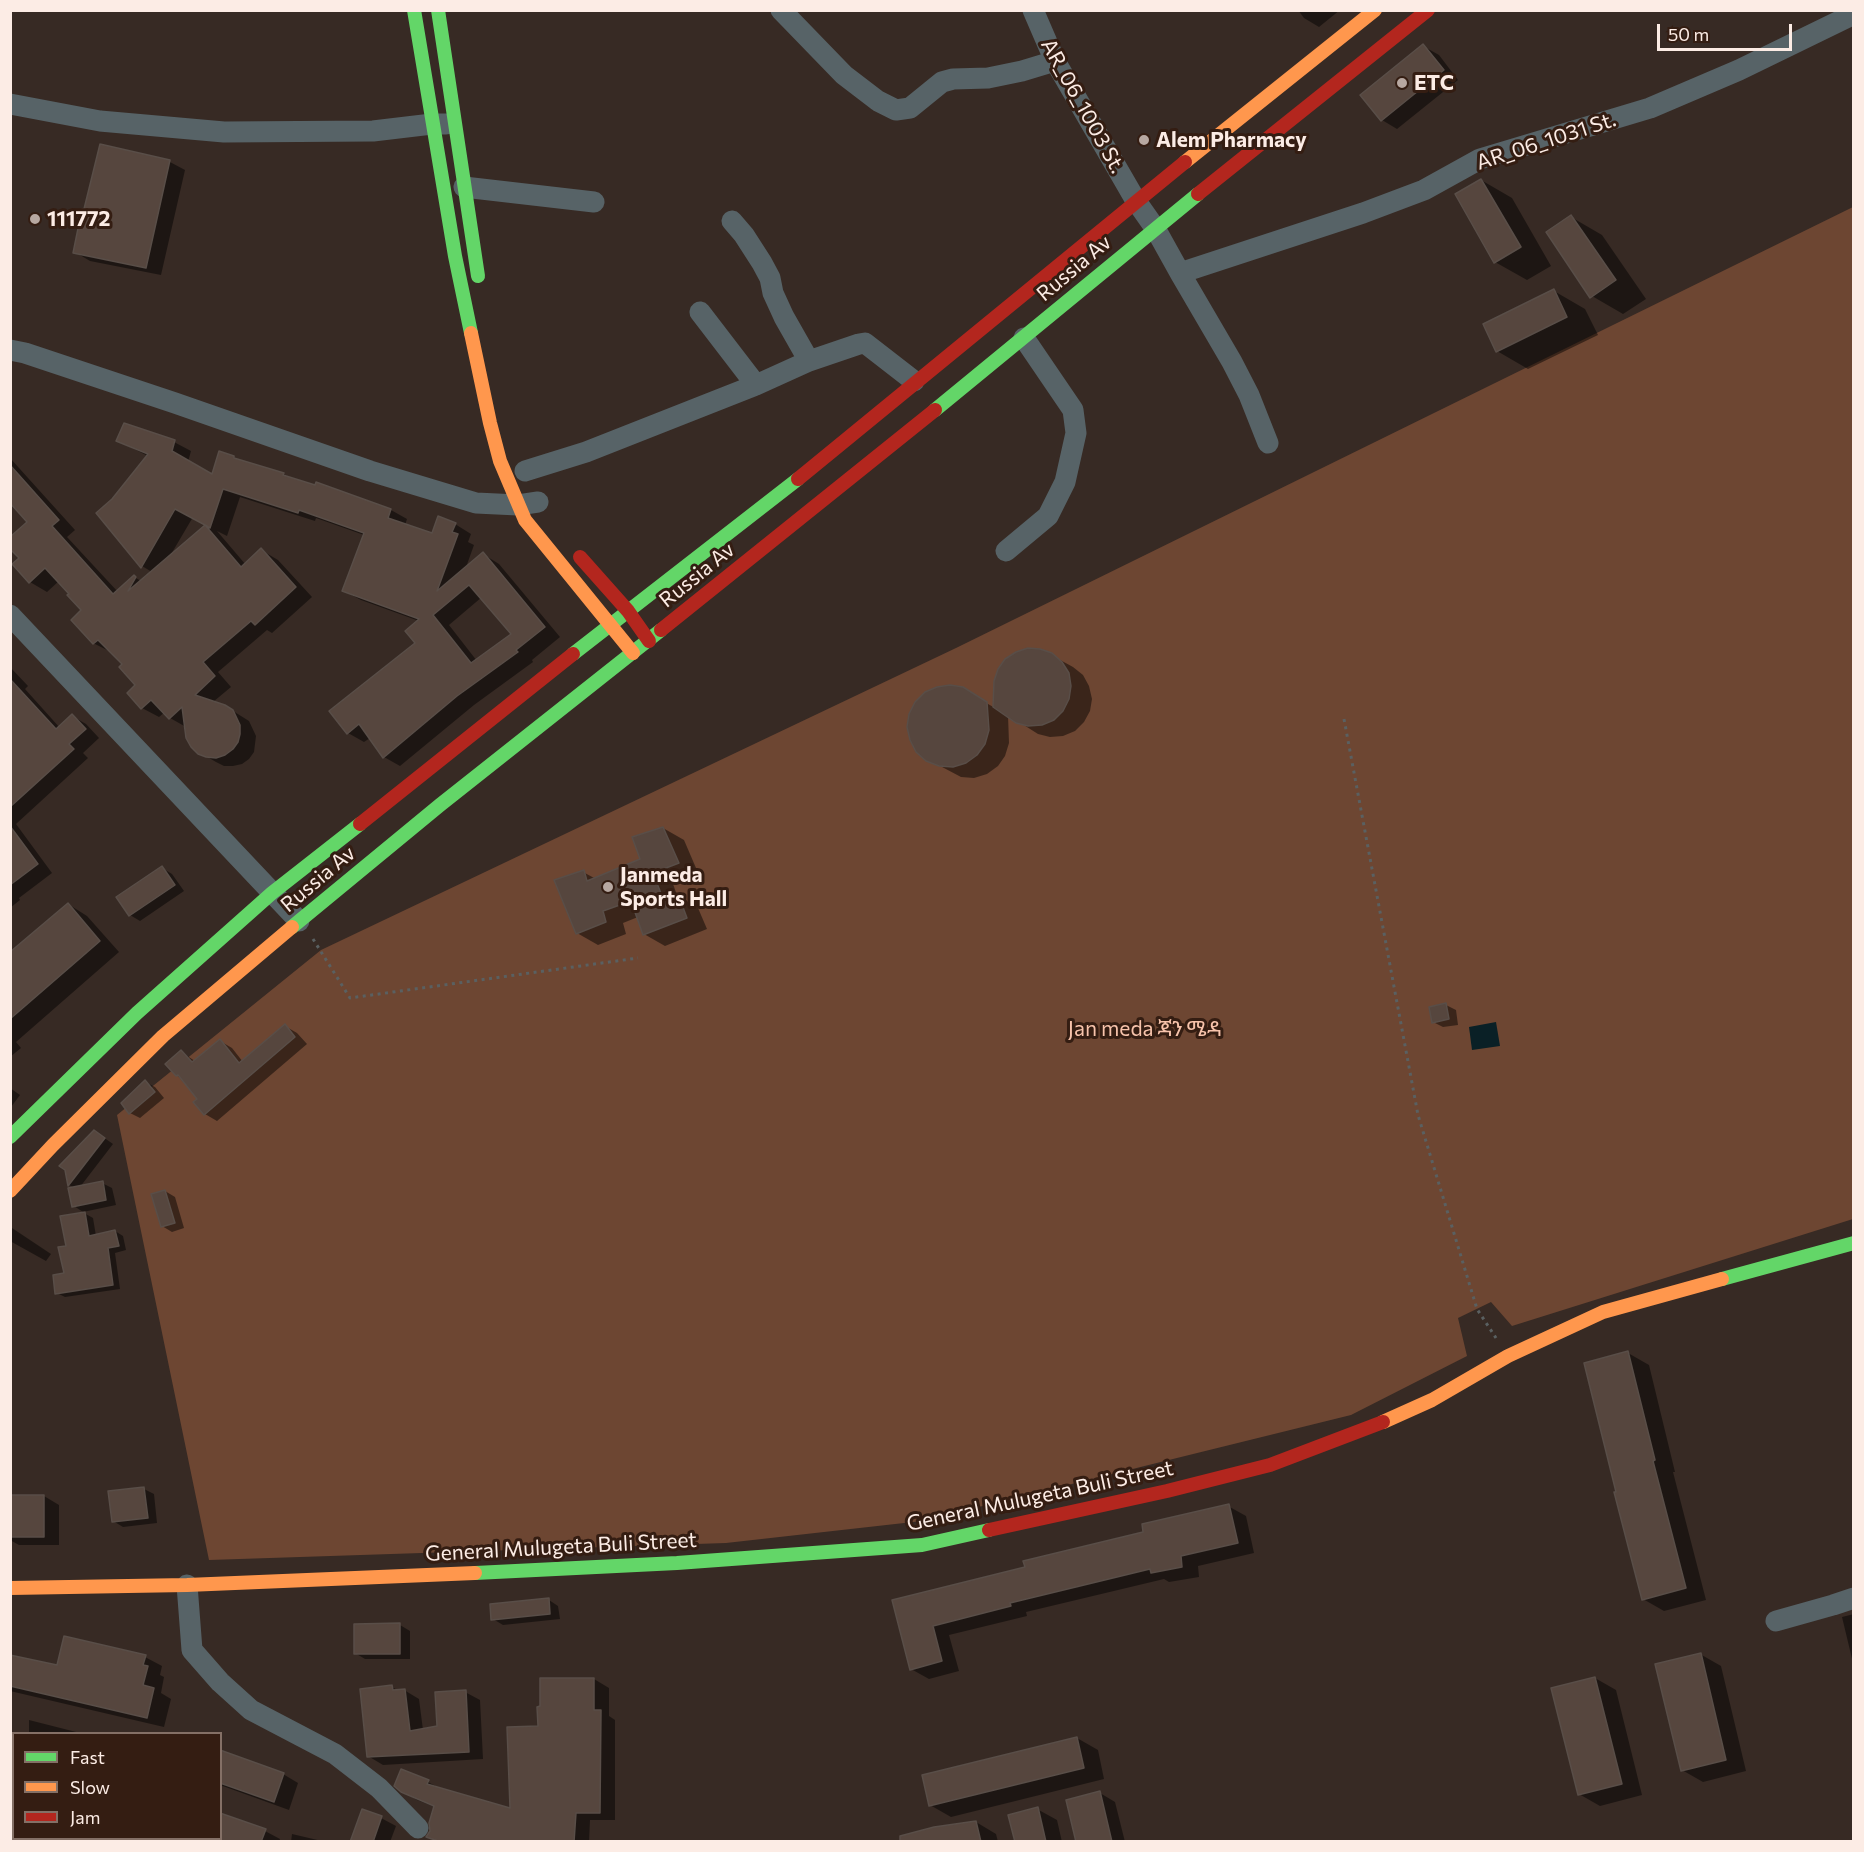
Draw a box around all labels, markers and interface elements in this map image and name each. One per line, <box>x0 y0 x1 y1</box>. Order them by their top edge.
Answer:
scale bar <box>1660 12 1795 50</box>
text: 50 m <box>1668 23 1709 45</box>
street label: AR_06_1003 St. <box>1036 34 1130 178</box>
place label: ETC <box>1414 70 1454 96</box>
marker: ETC <box>1395 76 1409 90</box>
street label: AR_06_1031 St. <box>1473 107 1619 175</box>
place label: Alem Pharmacy <box>1156 127 1307 153</box>
marker: Alem Pharmacy <box>1137 133 1151 147</box>
place label: 111772 <box>47 206 111 232</box>
marker: 111772 <box>28 212 42 226</box>
street label: Russia Av <box>1032 230 1116 306</box>
street label: Russia Av <box>654 537 740 613</box>
street label: Russia Av <box>276 841 360 917</box>
place label: Janmeda Sports Hall <box>620 862 727 912</box>
marker: Janmeda Sports Hall <box>601 880 615 894</box>
park label: Jan meda ጃን ሜዳ <box>1068 1016 1222 1042</box>
street label: General Mulugeta Buli Street <box>904 1455 1176 1537</box>
street label: General Mulugeta Buli Street <box>425 1527 697 1567</box>
legend <box>12 1732 222 1840</box>
text: Fast <box>70 1746 105 1768</box>
text: Slow <box>70 1776 110 1798</box>
text: Jam <box>70 1806 100 1828</box>

